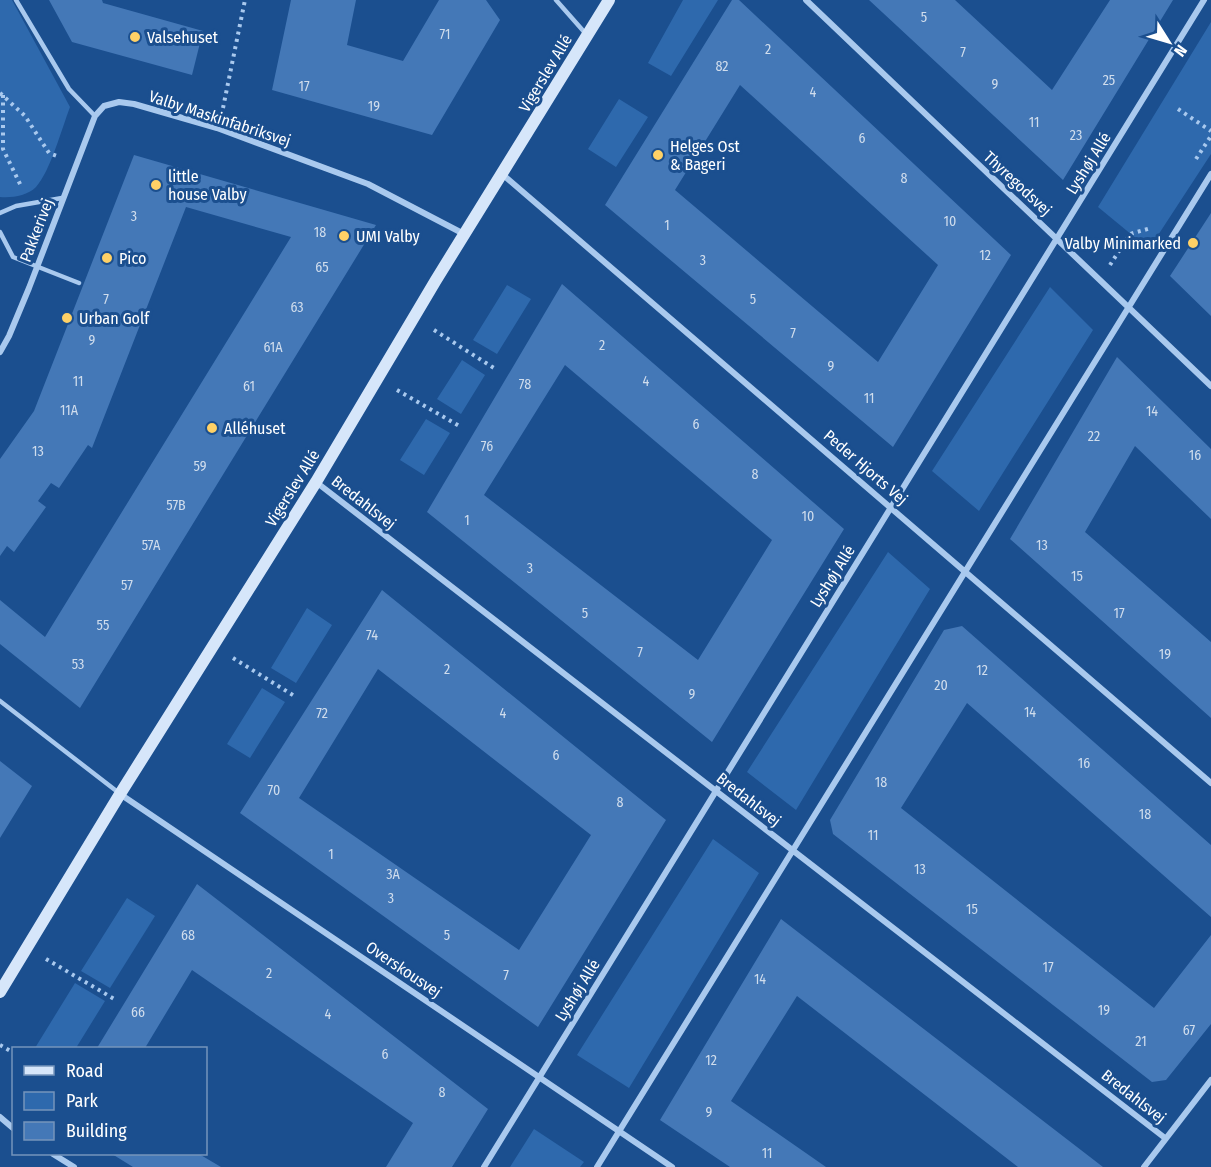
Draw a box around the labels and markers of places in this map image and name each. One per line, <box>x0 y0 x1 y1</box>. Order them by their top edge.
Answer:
place label: Valsehuset <box>147 28 219 47</box>
marker: Valsehuset <box>128 30 142 44</box>
place label: Helges Ost & Bageri <box>670 137 740 174</box>
marker: Helges Ost & Bageri <box>651 148 665 162</box>
place label: little house Valby <box>168 167 248 204</box>
marker: little house Valby <box>149 178 163 192</box>
place label: UMI Valby <box>356 227 421 246</box>
marker: UMI Valby <box>337 229 351 243</box>
place label: Valby Minimarked <box>1065 234 1181 253</box>
marker: Valby Minimarked <box>1186 236 1200 250</box>
place label: Pico <box>119 249 146 268</box>
marker: Pico <box>100 251 114 265</box>
place label: Urban Golf <box>79 309 150 328</box>
marker: Urban Golf <box>60 311 74 325</box>
place label: Alléhuset <box>224 419 286 438</box>
marker: Alléhuset <box>205 421 219 435</box>

